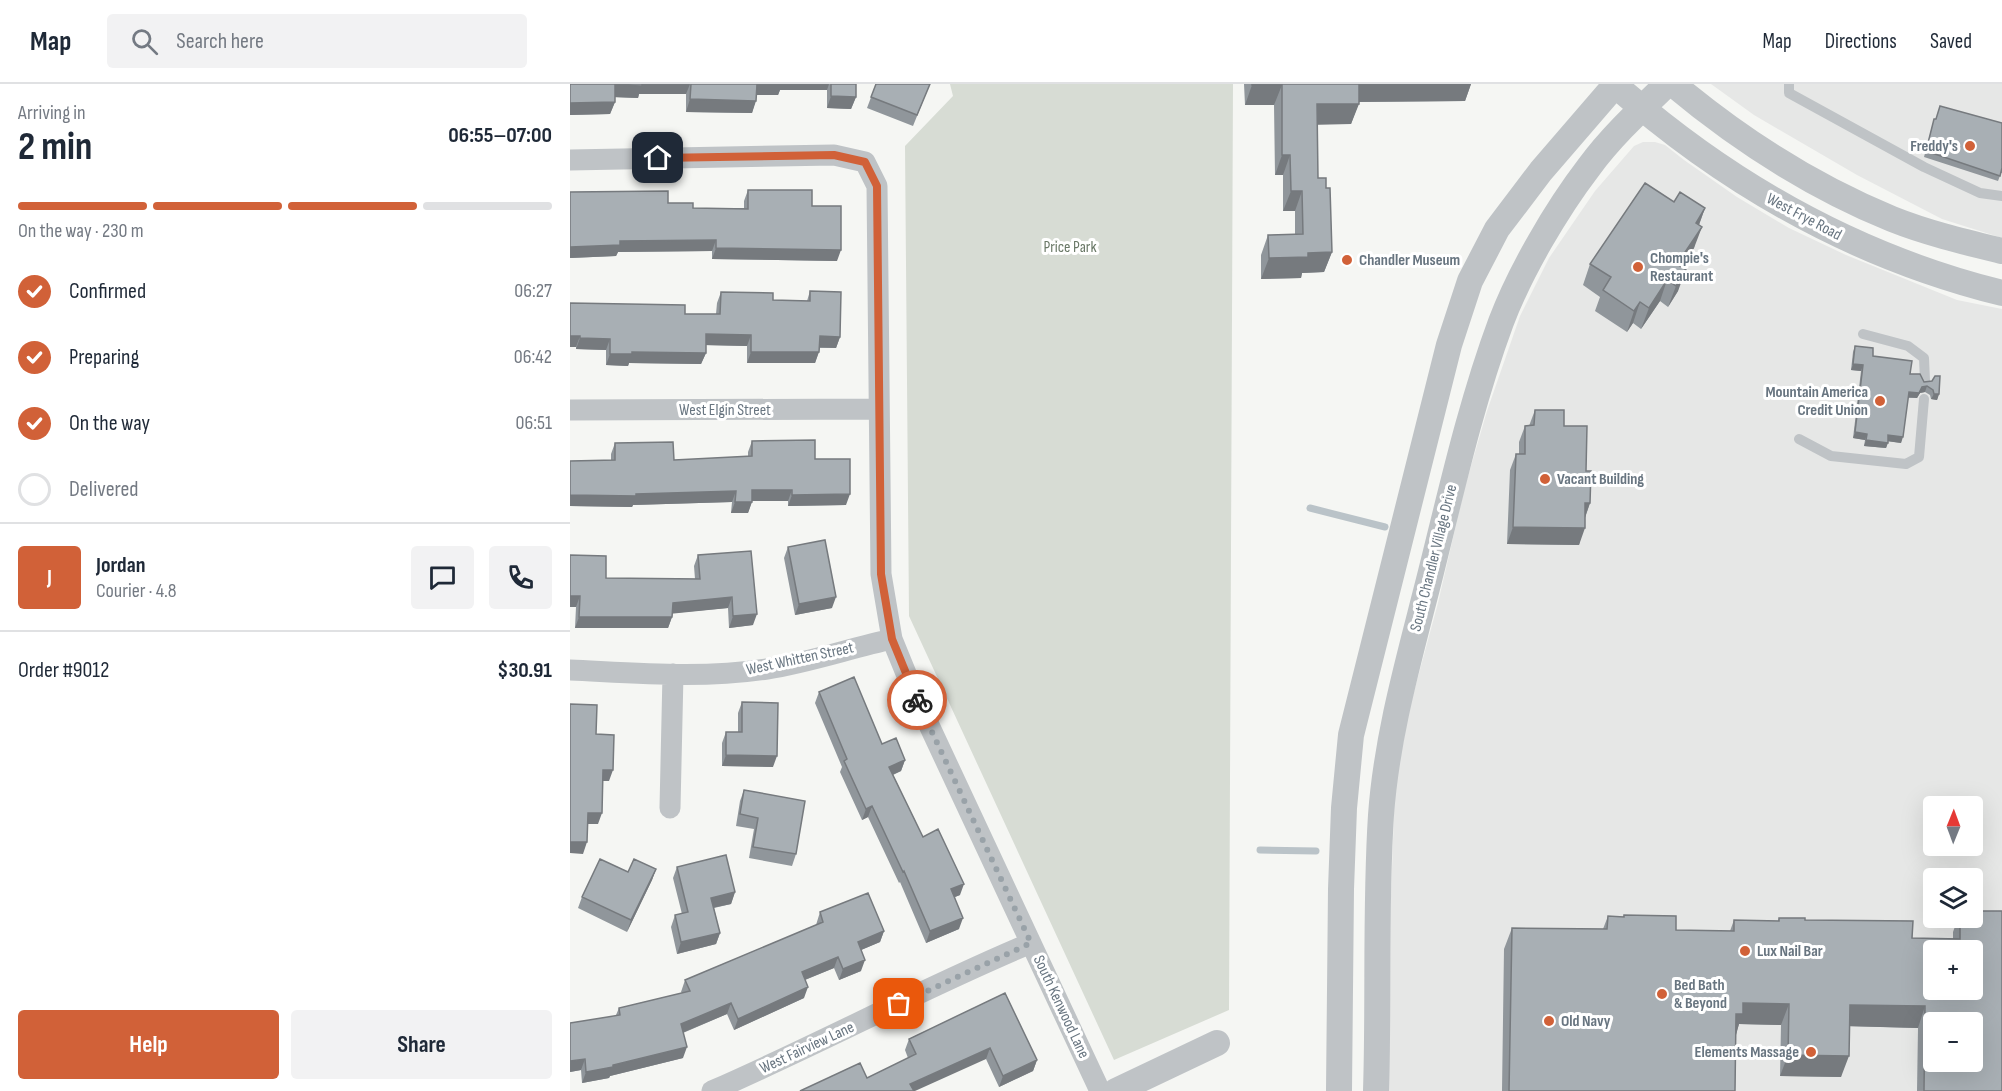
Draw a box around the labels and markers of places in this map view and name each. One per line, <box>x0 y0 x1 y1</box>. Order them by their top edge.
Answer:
pin <box>632 132 683 183</box>
place label: Freddy's <box>1910 137 1958 156</box>
marker: Freddy's <box>1963 139 1977 153</box>
place label: Chompie's Restaurant <box>1650 249 1713 286</box>
place label: Chandler Museum <box>1359 251 1460 270</box>
marker: Chandler Museum <box>1340 253 1354 267</box>
marker: Chompie's Restaurant <box>1631 260 1645 274</box>
place label: Mountain America Credit Union <box>1765 383 1868 420</box>
marker: Mountain America Credit Union <box>1873 394 1887 408</box>
place label: Vacant Building <box>1557 470 1644 489</box>
marker: Vacant Building <box>1538 472 1552 486</box>
place label: Lux Nail Bar <box>1757 942 1823 961</box>
marker: Lux Nail Bar <box>1738 944 1752 958</box>
place label: Bed Bath & Beyond <box>1674 976 1727 1013</box>
pin <box>873 978 924 1029</box>
marker: Bed Bath & Beyond <box>1655 987 1669 1001</box>
place label: Old Navy <box>1561 1012 1611 1031</box>
marker: Old Navy <box>1542 1014 1556 1028</box>
place label: Elements Massage <box>1695 1043 1799 1062</box>
marker: Elements Massage <box>1804 1045 1818 1059</box>

